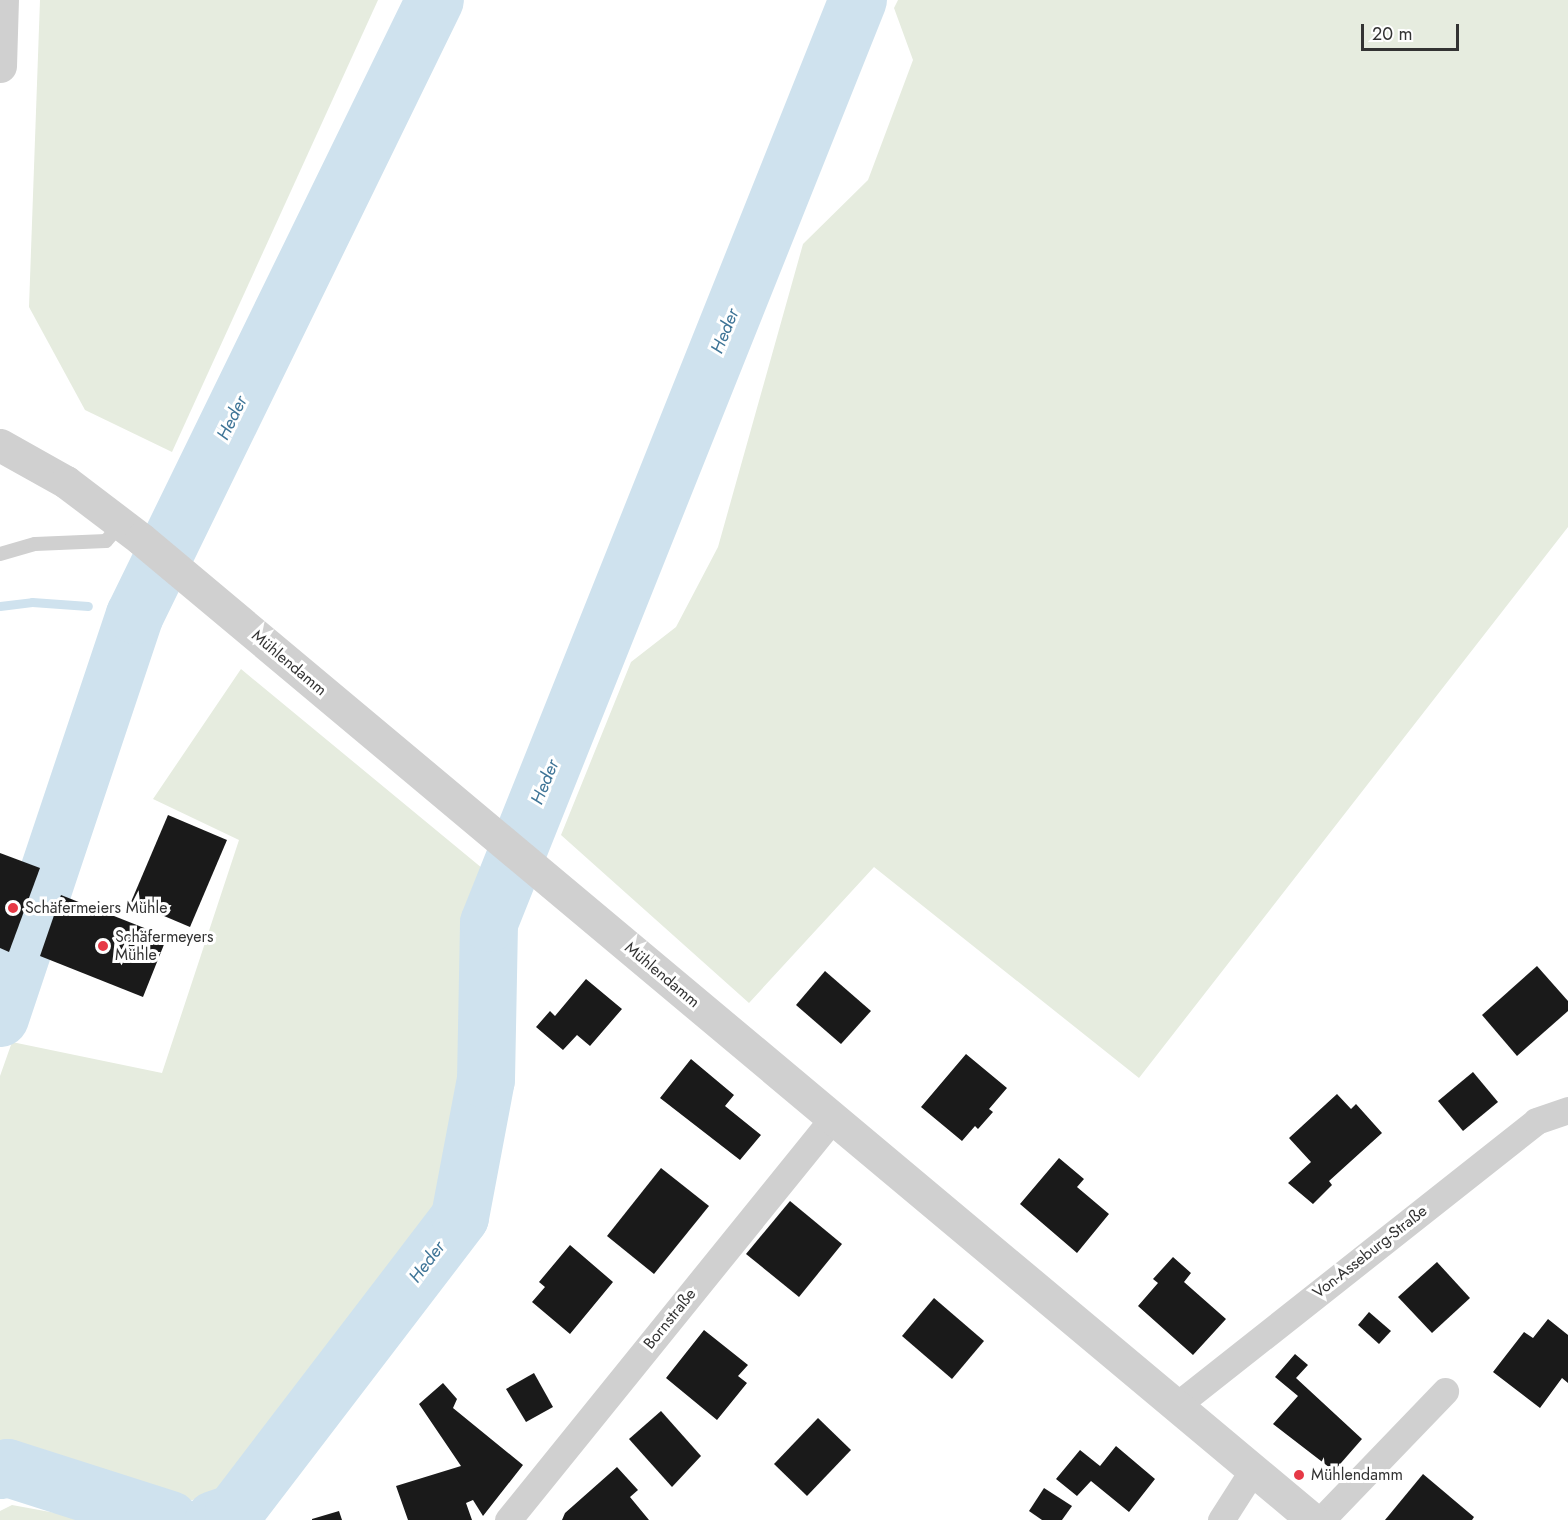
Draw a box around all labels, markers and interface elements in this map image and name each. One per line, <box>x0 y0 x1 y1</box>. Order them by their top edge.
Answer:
scale bar <box>1364 12 1462 50</box>
text: 20 m <box>1372 21 1412 47</box>
water label: Heder <box>706 305 744 357</box>
water label: Heder <box>212 392 252 444</box>
street label: Mühlendamm <box>248 626 330 700</box>
water label: Heder <box>526 756 564 808</box>
place label: Schäfermeiers Mühle <box>25 898 167 918</box>
marker: Schäfermeiers Mühle <box>6 901 20 915</box>
place label: Schäfermeyers Mühle <box>115 927 213 965</box>
street label: Mühlendamm <box>621 938 703 1012</box>
marker: Schäfermeyers Mühle <box>96 939 110 953</box>
street label: Von-Asseburg-Straße <box>1309 1201 1431 1303</box>
water label: Heder <box>404 1237 450 1287</box>
street label: Bornstraße <box>640 1285 700 1353</box>
place label: Mühlendamm <box>1311 1465 1403 1485</box>
marker: Mühlendamm <box>1292 1468 1306 1482</box>

